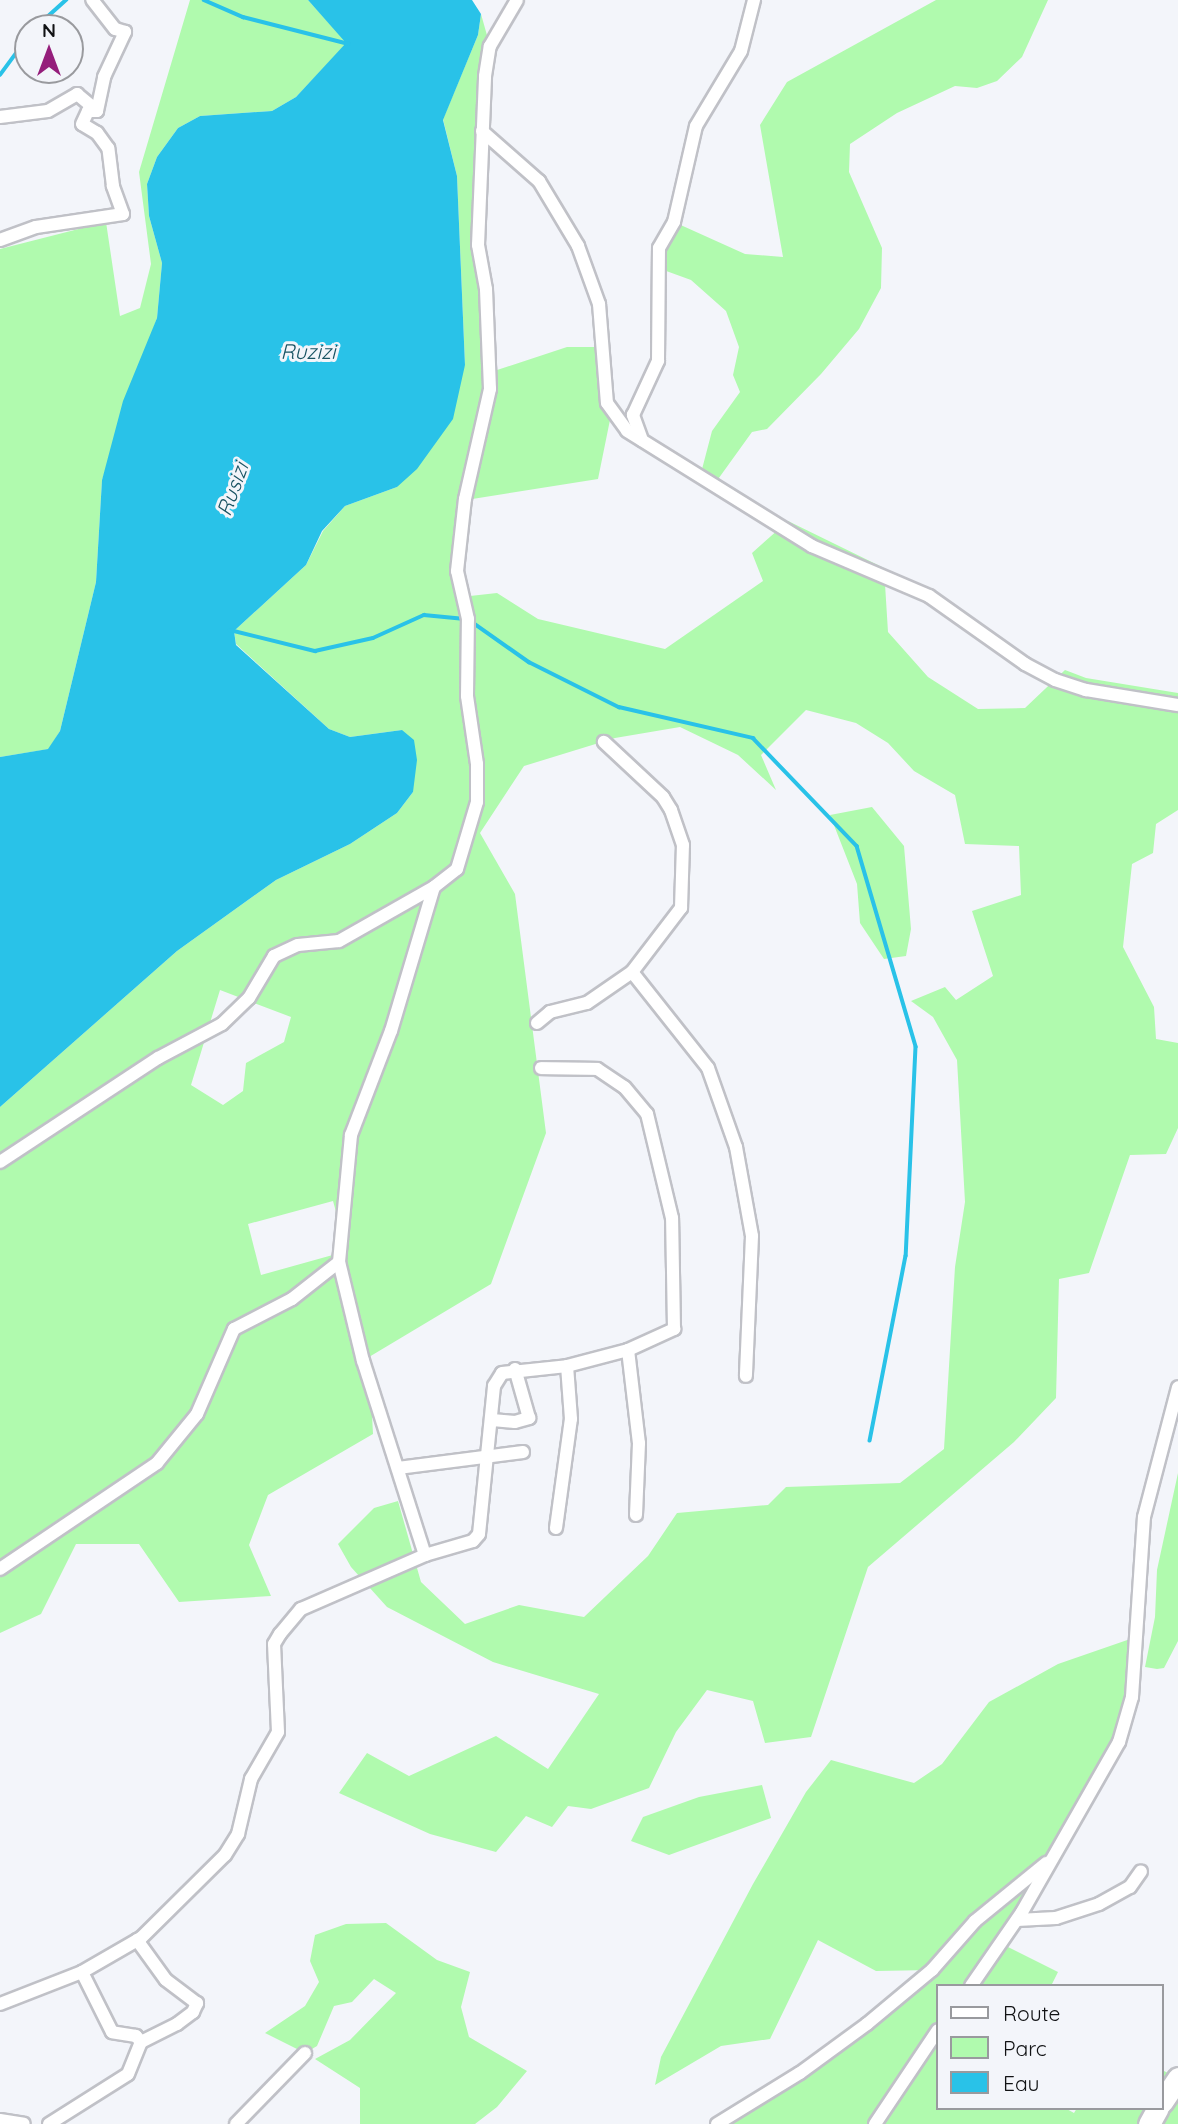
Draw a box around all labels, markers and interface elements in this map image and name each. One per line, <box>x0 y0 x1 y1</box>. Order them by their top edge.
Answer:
north arrow <box>14 14 84 84</box>
text: N <box>42 18 56 42</box>
water label: Ruzizi <box>281 338 335 364</box>
water label: Rusizi <box>211 459 253 519</box>
legend <box>936 1984 1164 2110</box>
text: Route <box>1003 2000 1060 2026</box>
text: Parc <box>1003 2035 1047 2061</box>
text: Eau <box>1003 2070 1039 2096</box>

